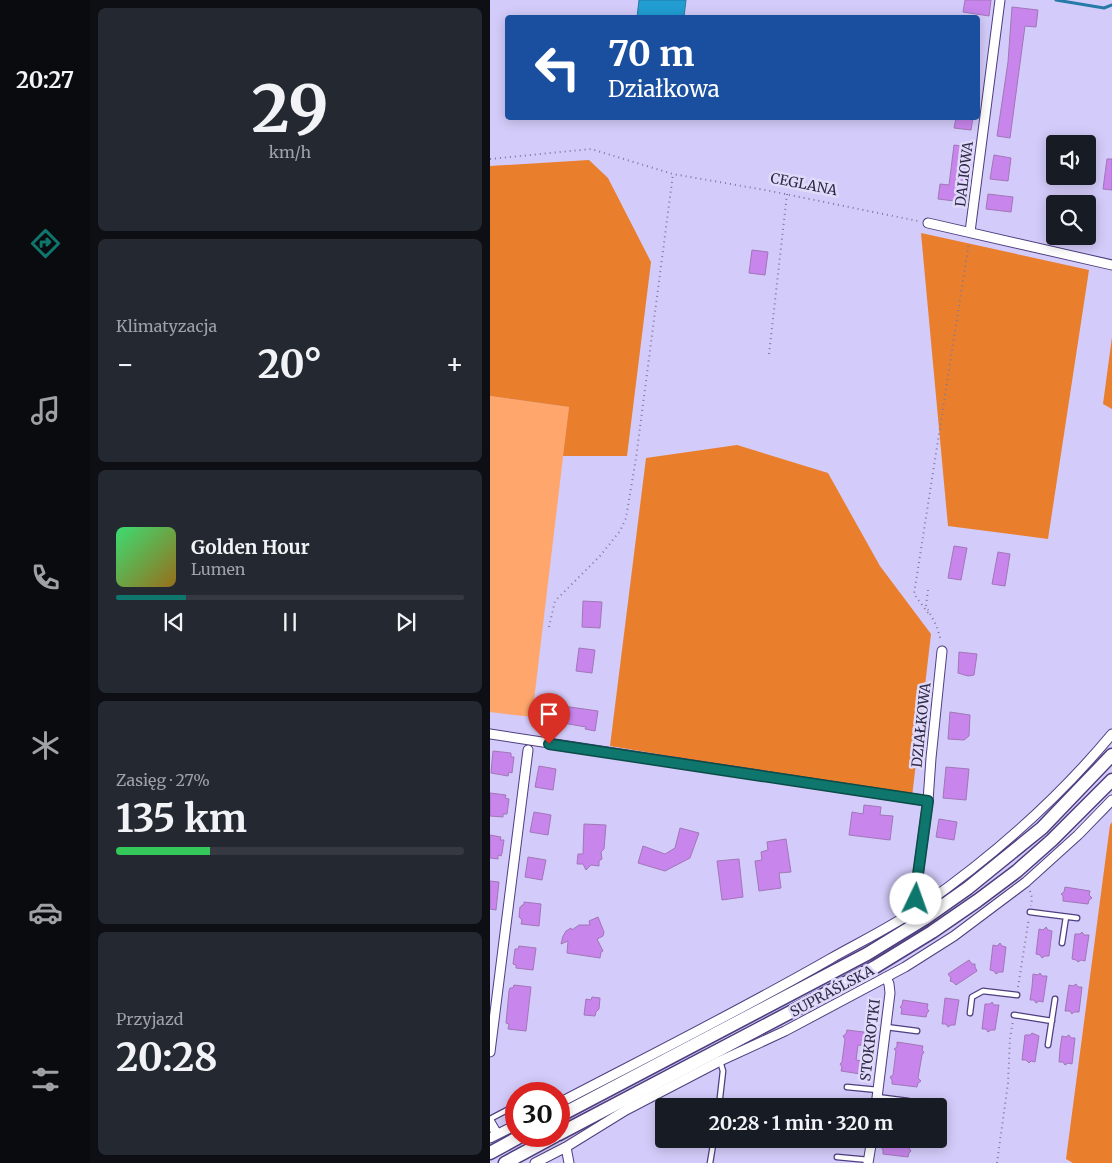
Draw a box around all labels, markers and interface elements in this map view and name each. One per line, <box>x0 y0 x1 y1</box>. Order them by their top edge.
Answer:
text: 70 m <box>608 32 695 76</box>
icon: left <box>525 35 590 100</box>
text: 20:27 <box>16 66 74 94</box>
text: 29 <box>251 68 329 150</box>
text: Działkowa <box>608 75 719 103</box>
map controls <box>1046 135 1096 245</box>
button: sound <box>1046 135 1096 185</box>
street label: DALIOWA <box>951 140 977 208</box>
text: km/h <box>269 142 311 162</box>
street label: CEGLANA <box>769 169 839 199</box>
button: search <box>1046 195 1096 245</box>
icon: directions <box>28 226 63 261</box>
text: Klimatyzacja <box>116 316 217 336</box>
text: 20° <box>258 341 322 388</box>
text: − <box>116 346 135 382</box>
text: + <box>445 346 464 382</box>
icon: music <box>28 393 63 428</box>
text: Golden Hour <box>191 535 310 559</box>
text: Lumen <box>191 559 245 579</box>
icon: phone <box>28 560 63 595</box>
icon: previous <box>160 608 188 636</box>
icon: pause <box>276 608 304 636</box>
icon: next <box>392 608 420 636</box>
street label: DZIAŁKOWA <box>908 682 934 768</box>
pin <box>528 693 570 744</box>
icon: arrive <box>535 700 563 728</box>
icon: climate <box>28 728 63 763</box>
text: Zasięg · 27% <box>116 770 210 790</box>
text: 135 km <box>116 795 247 842</box>
position arrow <box>889 872 941 924</box>
icon: car <box>28 895 63 930</box>
street label: SUPRAŚLSKA <box>787 961 877 1021</box>
street label: STOKROTKI <box>856 998 884 1082</box>
text: Przyjazd <box>116 1009 183 1029</box>
text: 20:28 <box>116 1034 218 1081</box>
icon: filters <box>28 1062 63 1097</box>
speed limit sign: 30 <box>505 1082 570 1147</box>
text: 20:28 · 1 min · 320 m <box>709 1111 893 1135</box>

